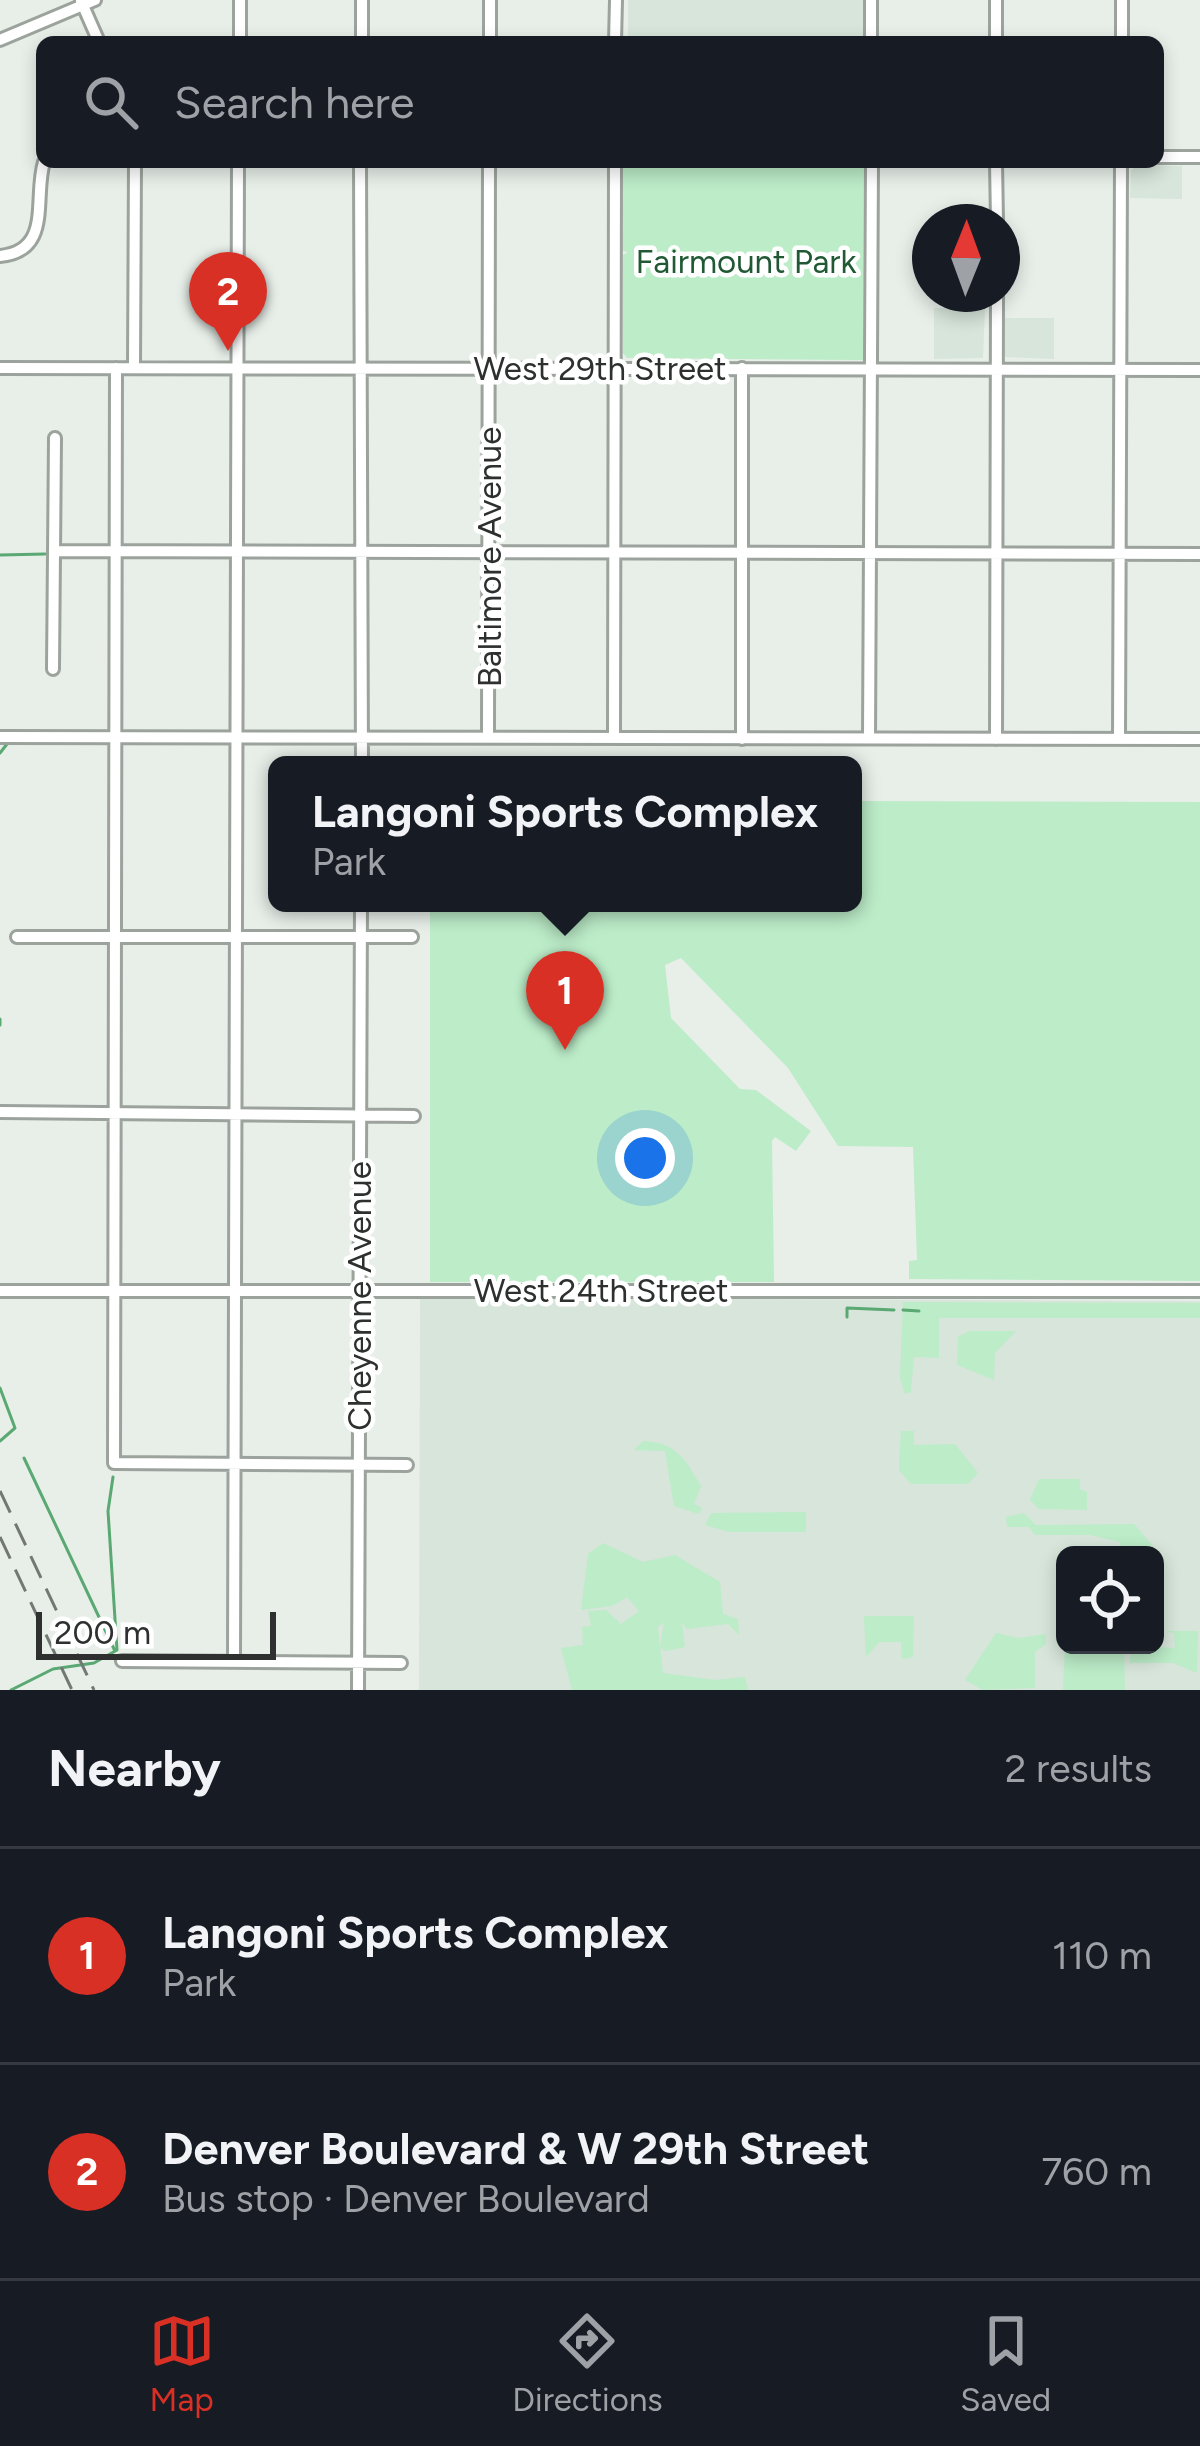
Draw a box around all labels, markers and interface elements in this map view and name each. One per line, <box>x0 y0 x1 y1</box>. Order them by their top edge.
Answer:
search box <box>36 36 1164 168</box>
icon: search <box>78 69 144 135</box>
text: Search here <box>174 75 414 129</box>
north arrow <box>912 204 1020 312</box>
park label: Fairmount Park <box>636 242 856 281</box>
pin: 2 <box>189 252 267 351</box>
street label: West 29th Street <box>474 349 726 388</box>
street label: Baltimore Avenue <box>470 427 509 687</box>
popup <box>268 756 862 912</box>
text: Langoni Sports Complex <box>312 784 818 838</box>
text: Park <box>312 838 386 885</box>
pin: 1 <box>526 951 604 1050</box>
your location <box>615 1128 675 1188</box>
street label: Cheyenne Avenue <box>340 1161 379 1431</box>
street label: West 24th Street <box>474 1271 728 1310</box>
map controls <box>1056 1546 1164 1654</box>
button: locate <box>1056 1546 1164 1654</box>
scale bar <box>36 1606 276 1659</box>
text: 200 m <box>54 1613 151 1652</box>
text: Nearby <box>48 1738 221 1799</box>
text: 2 results <box>1005 1745 1152 1792</box>
text: Langoni Sports Complex <box>162 1905 669 1959</box>
text: 1 <box>79 1932 95 1979</box>
text: 110 m <box>1052 1932 1152 1979</box>
text: Park <box>162 1959 236 2006</box>
text: Denver Boulevard & W 29th Street <box>162 2121 869 2175</box>
text: 2 <box>76 2148 98 2195</box>
text: 760 m <box>1041 2148 1152 2195</box>
text: Bus stop · Denver Boulevard <box>162 2175 650 2222</box>
tab: Map <box>149 2308 215 2419</box>
tab: Directions <box>512 2308 663 2419</box>
tab: Saved <box>960 2308 1051 2419</box>

